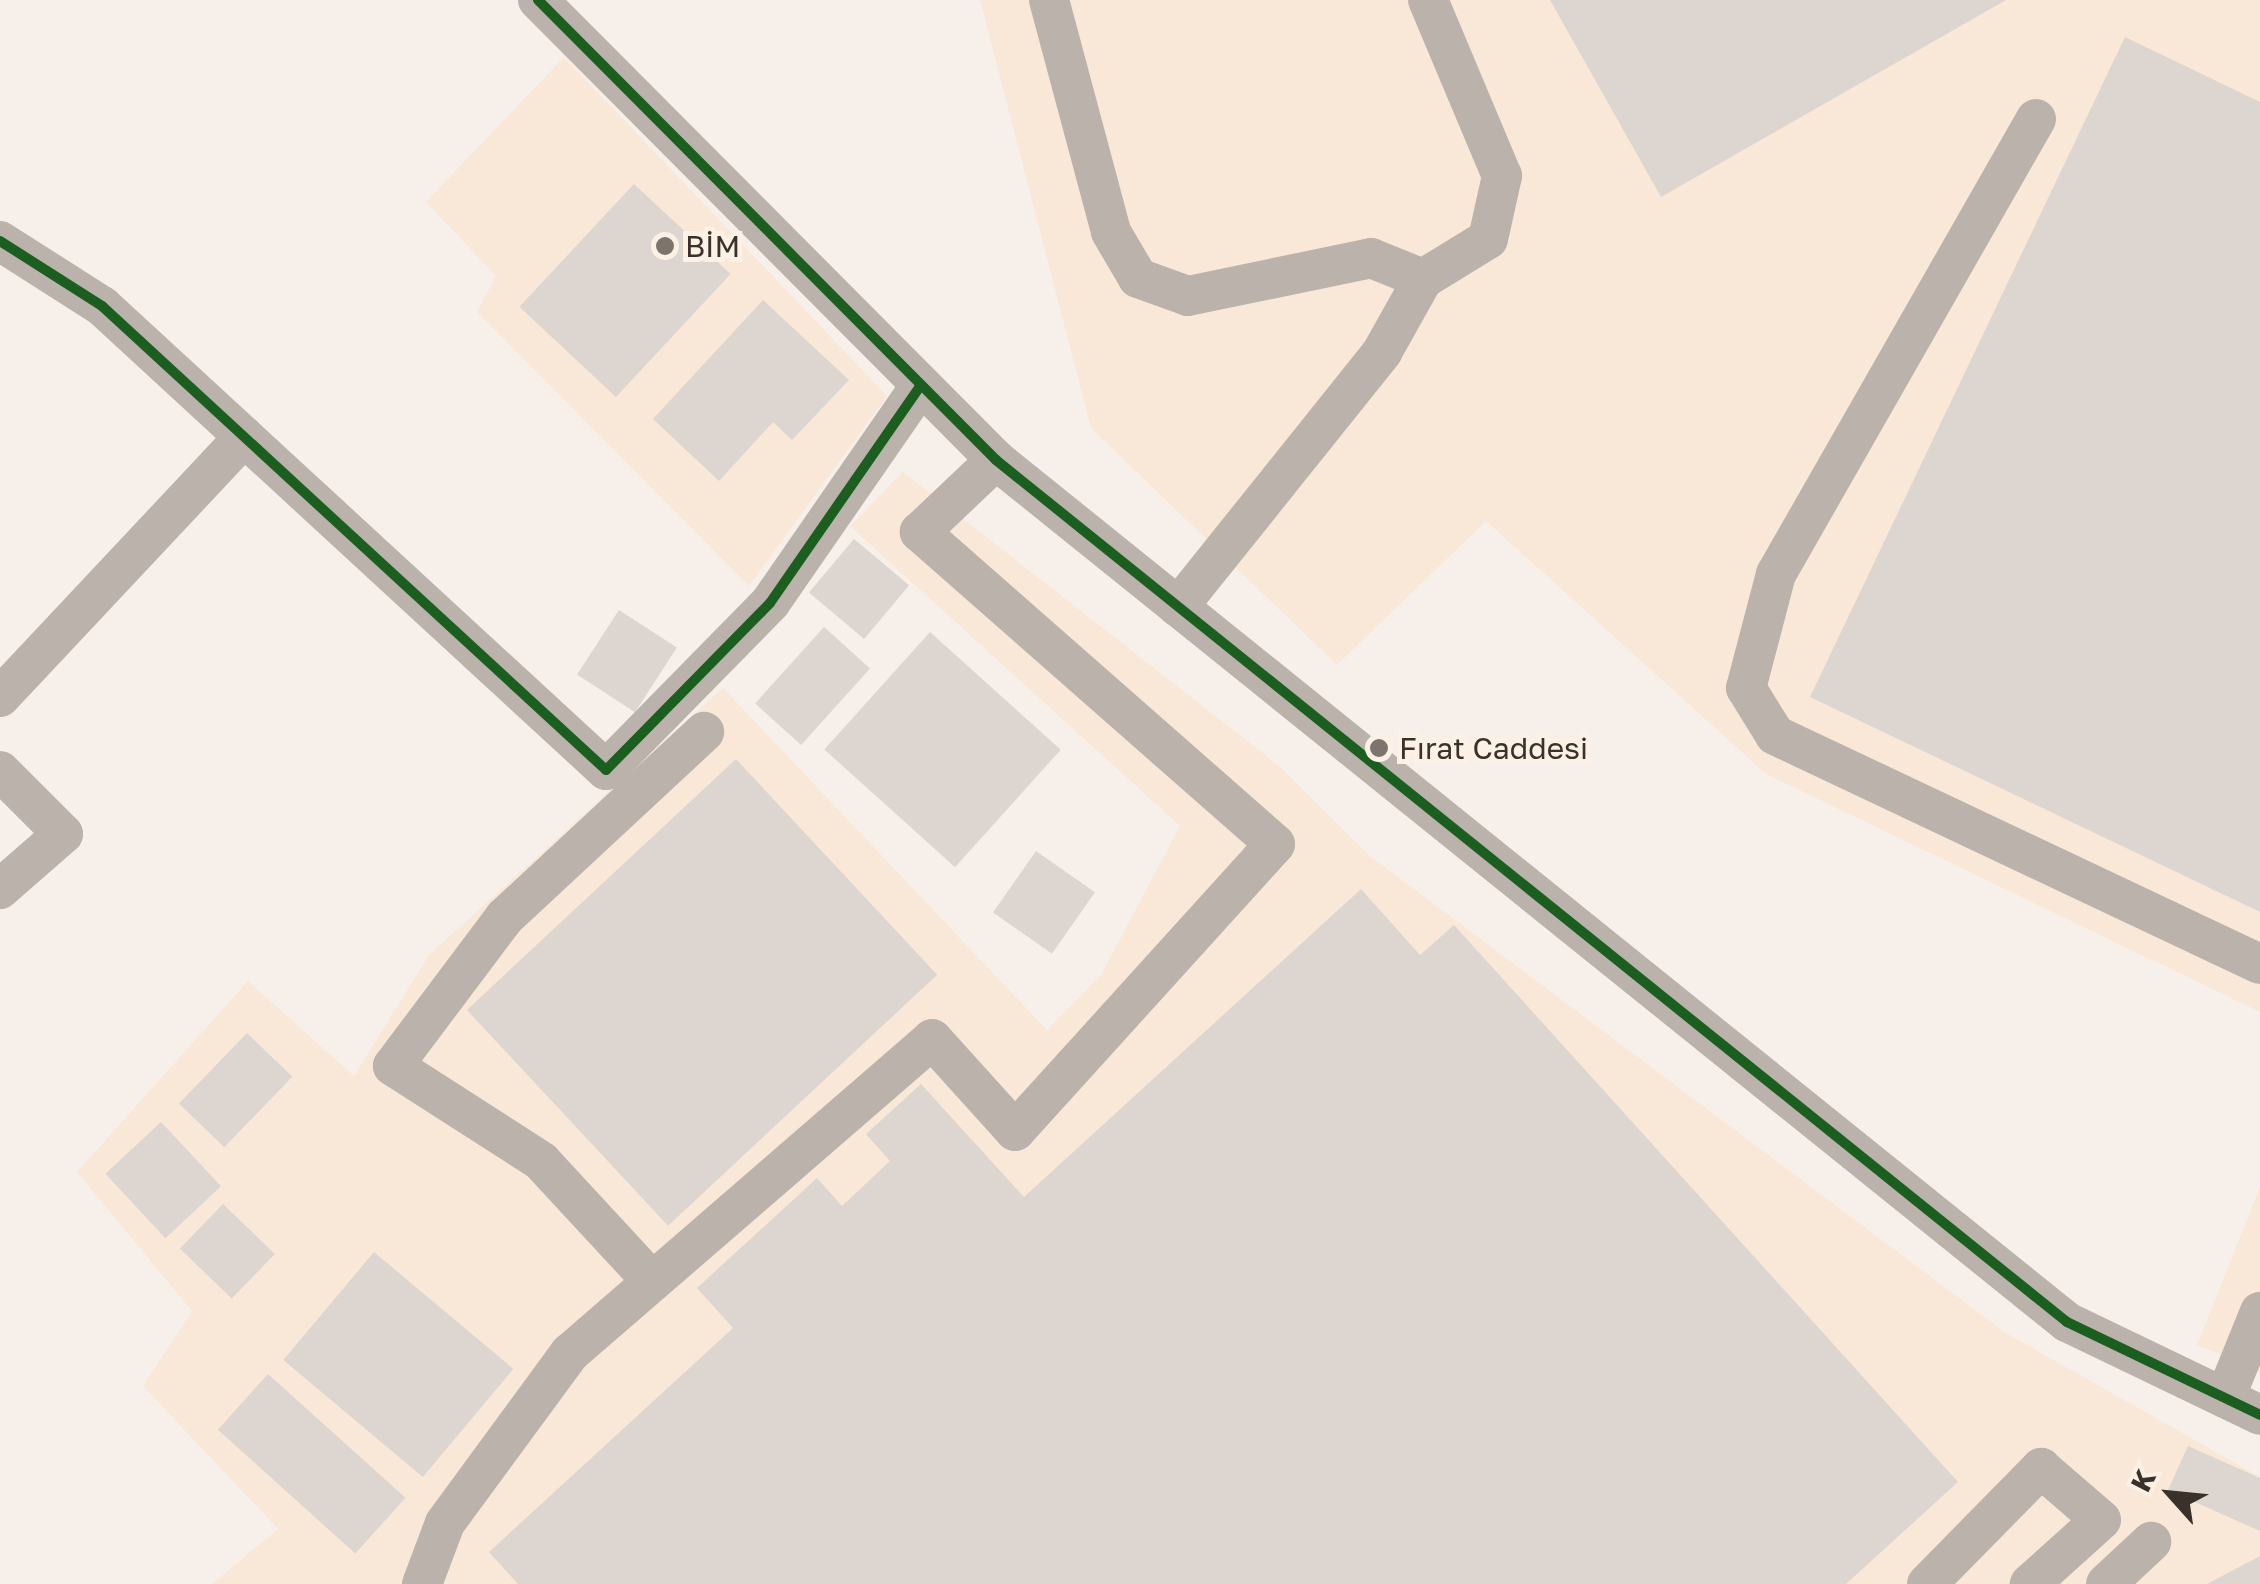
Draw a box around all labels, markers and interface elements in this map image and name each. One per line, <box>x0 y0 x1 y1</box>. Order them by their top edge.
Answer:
place label: BİM <box>685 228 740 264</box>
marker: BİM <box>654 235 676 257</box>
place label: Fırat Caddesi <box>1399 730 1588 766</box>
marker: Fırat Caddesi <box>1368 737 1390 759</box>
north arrow <box>2120 1444 2220 1544</box>
text: K <box>2124 1464 2162 1497</box>

